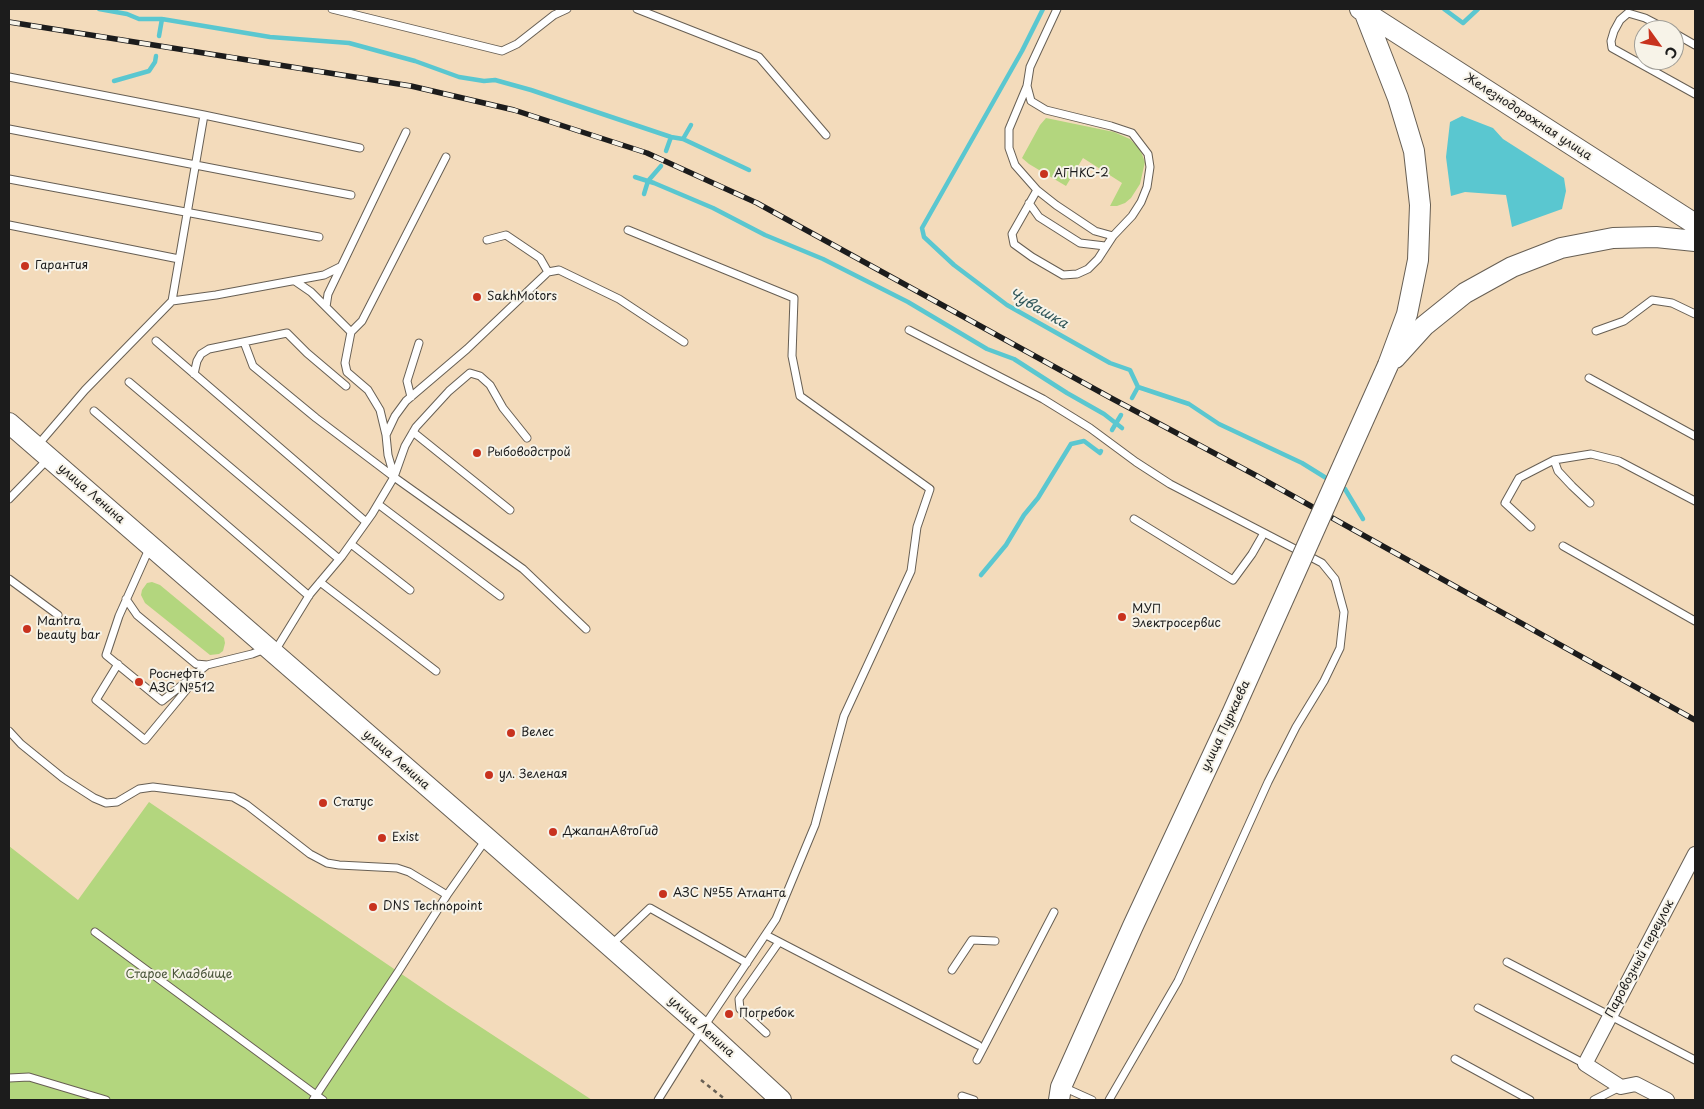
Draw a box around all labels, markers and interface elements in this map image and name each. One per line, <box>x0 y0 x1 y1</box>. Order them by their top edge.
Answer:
north arrow <box>1634 20 1684 70</box>
text: С <box>1660 43 1683 63</box>
street label: Железнодорожная улица <box>1462 70 1594 164</box>
place label: АГНКС-2 <box>1054 167 1109 181</box>
marker: АГНКС-2 <box>1038 168 1050 180</box>
place label: Гарантия <box>35 259 88 273</box>
marker: Гарантия <box>19 260 31 272</box>
water label: Чувашка <box>1006 285 1070 333</box>
place label: SakhMotors <box>487 290 557 304</box>
marker: SakhMotors <box>471 291 483 303</box>
place label: Рыбоводстрой <box>487 446 571 460</box>
marker: Рыбоводстрой <box>471 447 483 459</box>
street label: улица Ленина <box>55 461 127 527</box>
place label: МУП Электросервис <box>1132 603 1221 631</box>
marker: МУП Электросервис <box>1116 611 1128 623</box>
place label: Mantra beauty bar <box>37 615 100 643</box>
marker: Mantra beauty bar <box>21 623 33 635</box>
place label: Роснефть АЗС №512 <box>149 668 215 696</box>
marker: Роснефть АЗС №512 <box>133 676 145 688</box>
street label: улица Пуркаева <box>1199 678 1253 774</box>
place label: Велес <box>521 726 554 740</box>
street label: улица Ленина <box>360 727 432 793</box>
marker: Велес <box>505 727 517 739</box>
place label: ул. Зеленая <box>499 768 568 782</box>
marker: ул. Зеленая <box>483 769 495 781</box>
place label: Статус <box>333 796 373 810</box>
marker: Статус <box>317 797 329 809</box>
place label: ДжапанАвтоГид <box>563 825 658 839</box>
marker: ДжапанАвтоГид <box>547 826 559 838</box>
place label: Exist <box>392 831 419 845</box>
marker: Exist <box>376 832 388 844</box>
place label: АЗС №55 Атланта <box>673 887 786 901</box>
marker: АЗС №55 Атланта <box>657 888 669 900</box>
street label: Паровозный переулок <box>1603 898 1677 1020</box>
place label: DNS Technopoint <box>383 900 482 914</box>
marker: DNS Technopoint <box>367 901 379 913</box>
park label: Старое Кладбище <box>126 968 232 982</box>
street label: улица Ленина <box>665 994 737 1060</box>
place label: Погребок <box>739 1007 794 1021</box>
marker: Погребок <box>723 1008 735 1020</box>

